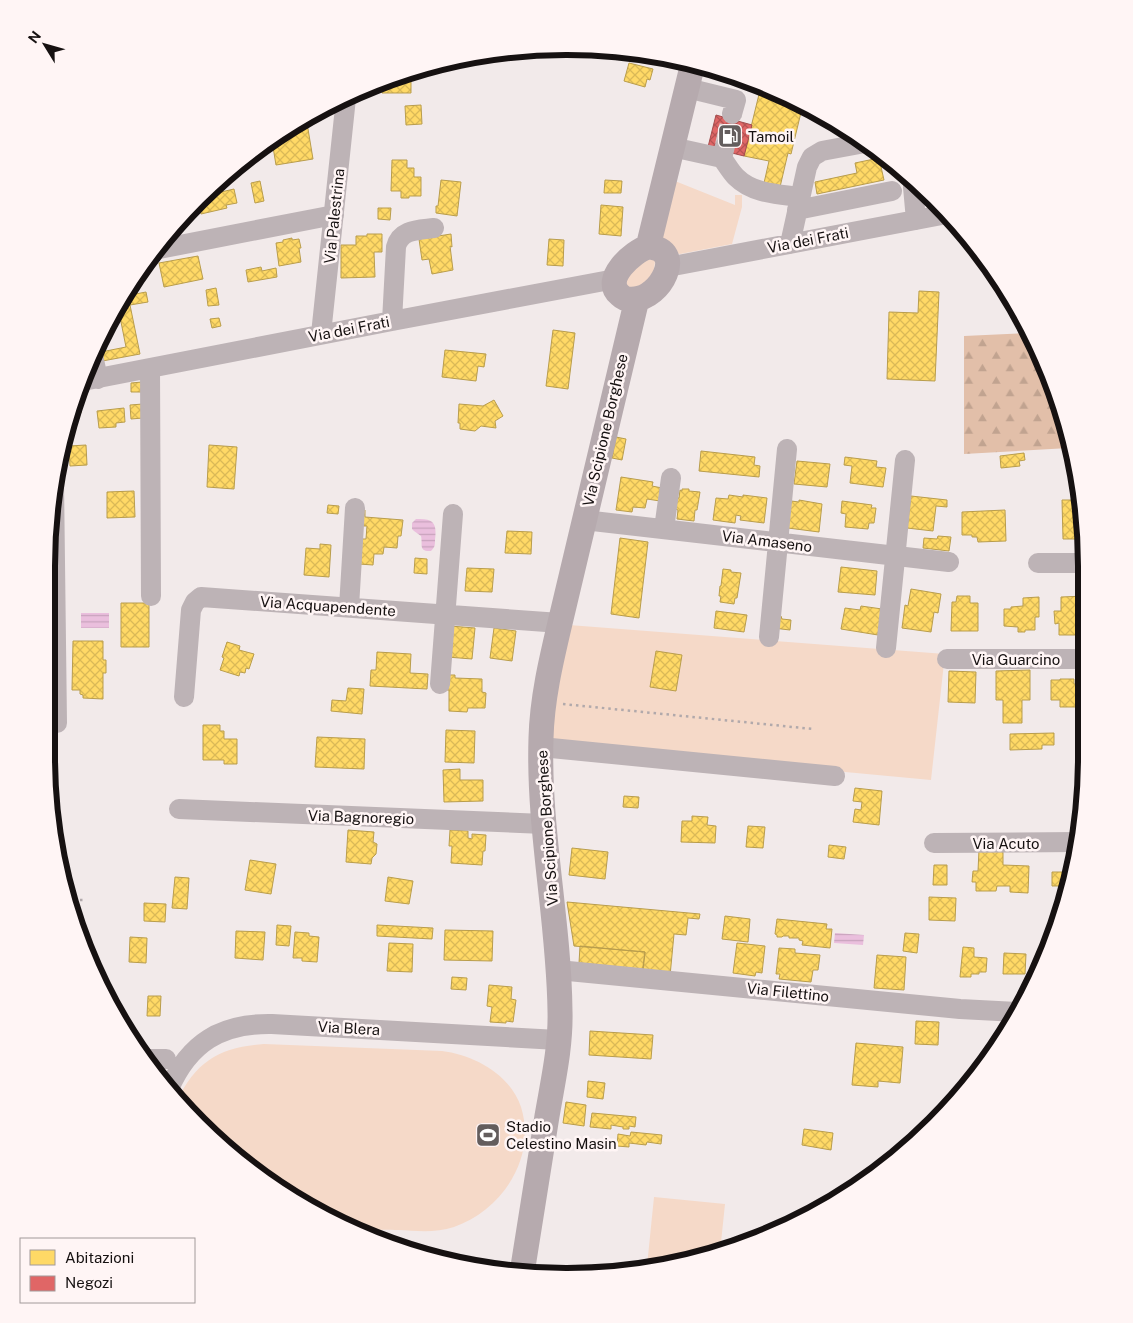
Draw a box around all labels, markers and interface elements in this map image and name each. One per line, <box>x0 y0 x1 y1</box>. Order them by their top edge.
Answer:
north arrow <box>20 20 70 70</box>
text: N <box>25 28 44 46</box>
fuel station icon: Tamoil <box>717 123 743 149</box>
place label: Tamoil <box>748 128 794 145</box>
street label: Via Palestrina <box>321 167 347 265</box>
street label: Via dei Frati <box>766 224 850 256</box>
street label: Via dei Frati <box>307 313 391 345</box>
street label: Via Scipione Borghese <box>579 352 631 508</box>
street label: Via Amaseno <box>721 527 813 555</box>
street label: Via Acquapendente <box>259 593 397 619</box>
street label: Via Guarcino <box>972 651 1060 668</box>
street label: Via Scipione Borghese <box>533 749 561 907</box>
street label: Via Bagnoregio <box>308 807 414 827</box>
street label: Via Acuto <box>972 835 1040 852</box>
street label: Via Filettino <box>746 979 830 1005</box>
street label: Via Blera <box>317 1018 381 1038</box>
place label: Stadio Celestino Masin <box>506 1118 617 1152</box>
sports icon: Stadio Celestino Masin <box>475 1122 501 1148</box>
legend <box>20 1238 195 1303</box>
text: Abitazioni <box>65 1249 134 1266</box>
text: Negozi <box>65 1274 113 1291</box>

